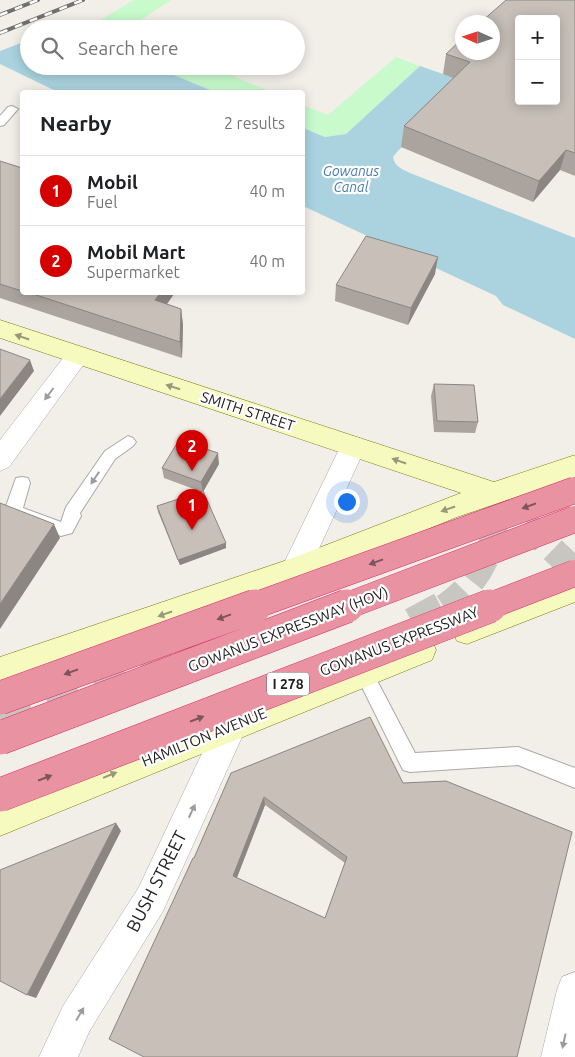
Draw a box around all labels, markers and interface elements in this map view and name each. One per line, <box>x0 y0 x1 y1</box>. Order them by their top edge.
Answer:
north arrow <box>455 15 500 60</box>
map controls <box>515 15 560 105</box>
button: + <box>515 15 560 60</box>
search box <box>20 20 305 75</box>
icon: search <box>38 34 66 62</box>
text: Search here <box>78 37 178 59</box>
button: − <box>515 60 560 105</box>
text: Nearby <box>40 111 111 135</box>
text: 2 results <box>224 114 285 132</box>
water label: Gowanus Canal <box>323 163 379 195</box>
text: Mobil <box>87 171 138 193</box>
text: 1 <box>51 182 61 200</box>
text: 40 m <box>249 182 285 200</box>
text: Fuel <box>87 193 117 211</box>
text: Mobil Mart <box>87 241 186 263</box>
text: 2 <box>51 252 61 270</box>
text: 40 m <box>249 252 285 270</box>
text: Supermarket <box>87 263 180 281</box>
one-way arrow <box>15 332 30 340</box>
one-way arrow <box>166 382 181 390</box>
one-way arrow <box>44 387 54 401</box>
street label: SMITH STREET <box>199 388 298 434</box>
pin: 2 <box>176 430 208 471</box>
one-way arrow <box>391 457 406 465</box>
one-way arrow <box>91 471 100 484</box>
pin: 1 <box>176 489 208 530</box>
your location <box>334 489 360 515</box>
one-way arrow <box>521 502 536 510</box>
one-way arrow <box>441 506 456 513</box>
one-way arrow <box>369 558 384 566</box>
street label: GOWANUS EXPRESSWAY (HOV) <box>185 583 391 675</box>
street label: GOWANUS EXPRESSWAY <box>317 603 481 679</box>
one-way arrow <box>157 610 172 618</box>
one-way arrow <box>216 614 231 621</box>
one-way arrow <box>63 668 78 676</box>
road number: I 278 <box>267 672 309 696</box>
street label: HAMILTON AVENUE <box>139 704 269 770</box>
one-way arrow <box>190 715 205 723</box>
one-way arrow <box>103 771 118 779</box>
one-way arrow <box>38 774 53 781</box>
one-way arrow <box>188 803 196 818</box>
street label: BUSH STREET <box>122 827 190 935</box>
one-way arrow <box>75 1007 84 1020</box>
one-way arrow <box>560 1033 568 1048</box>

